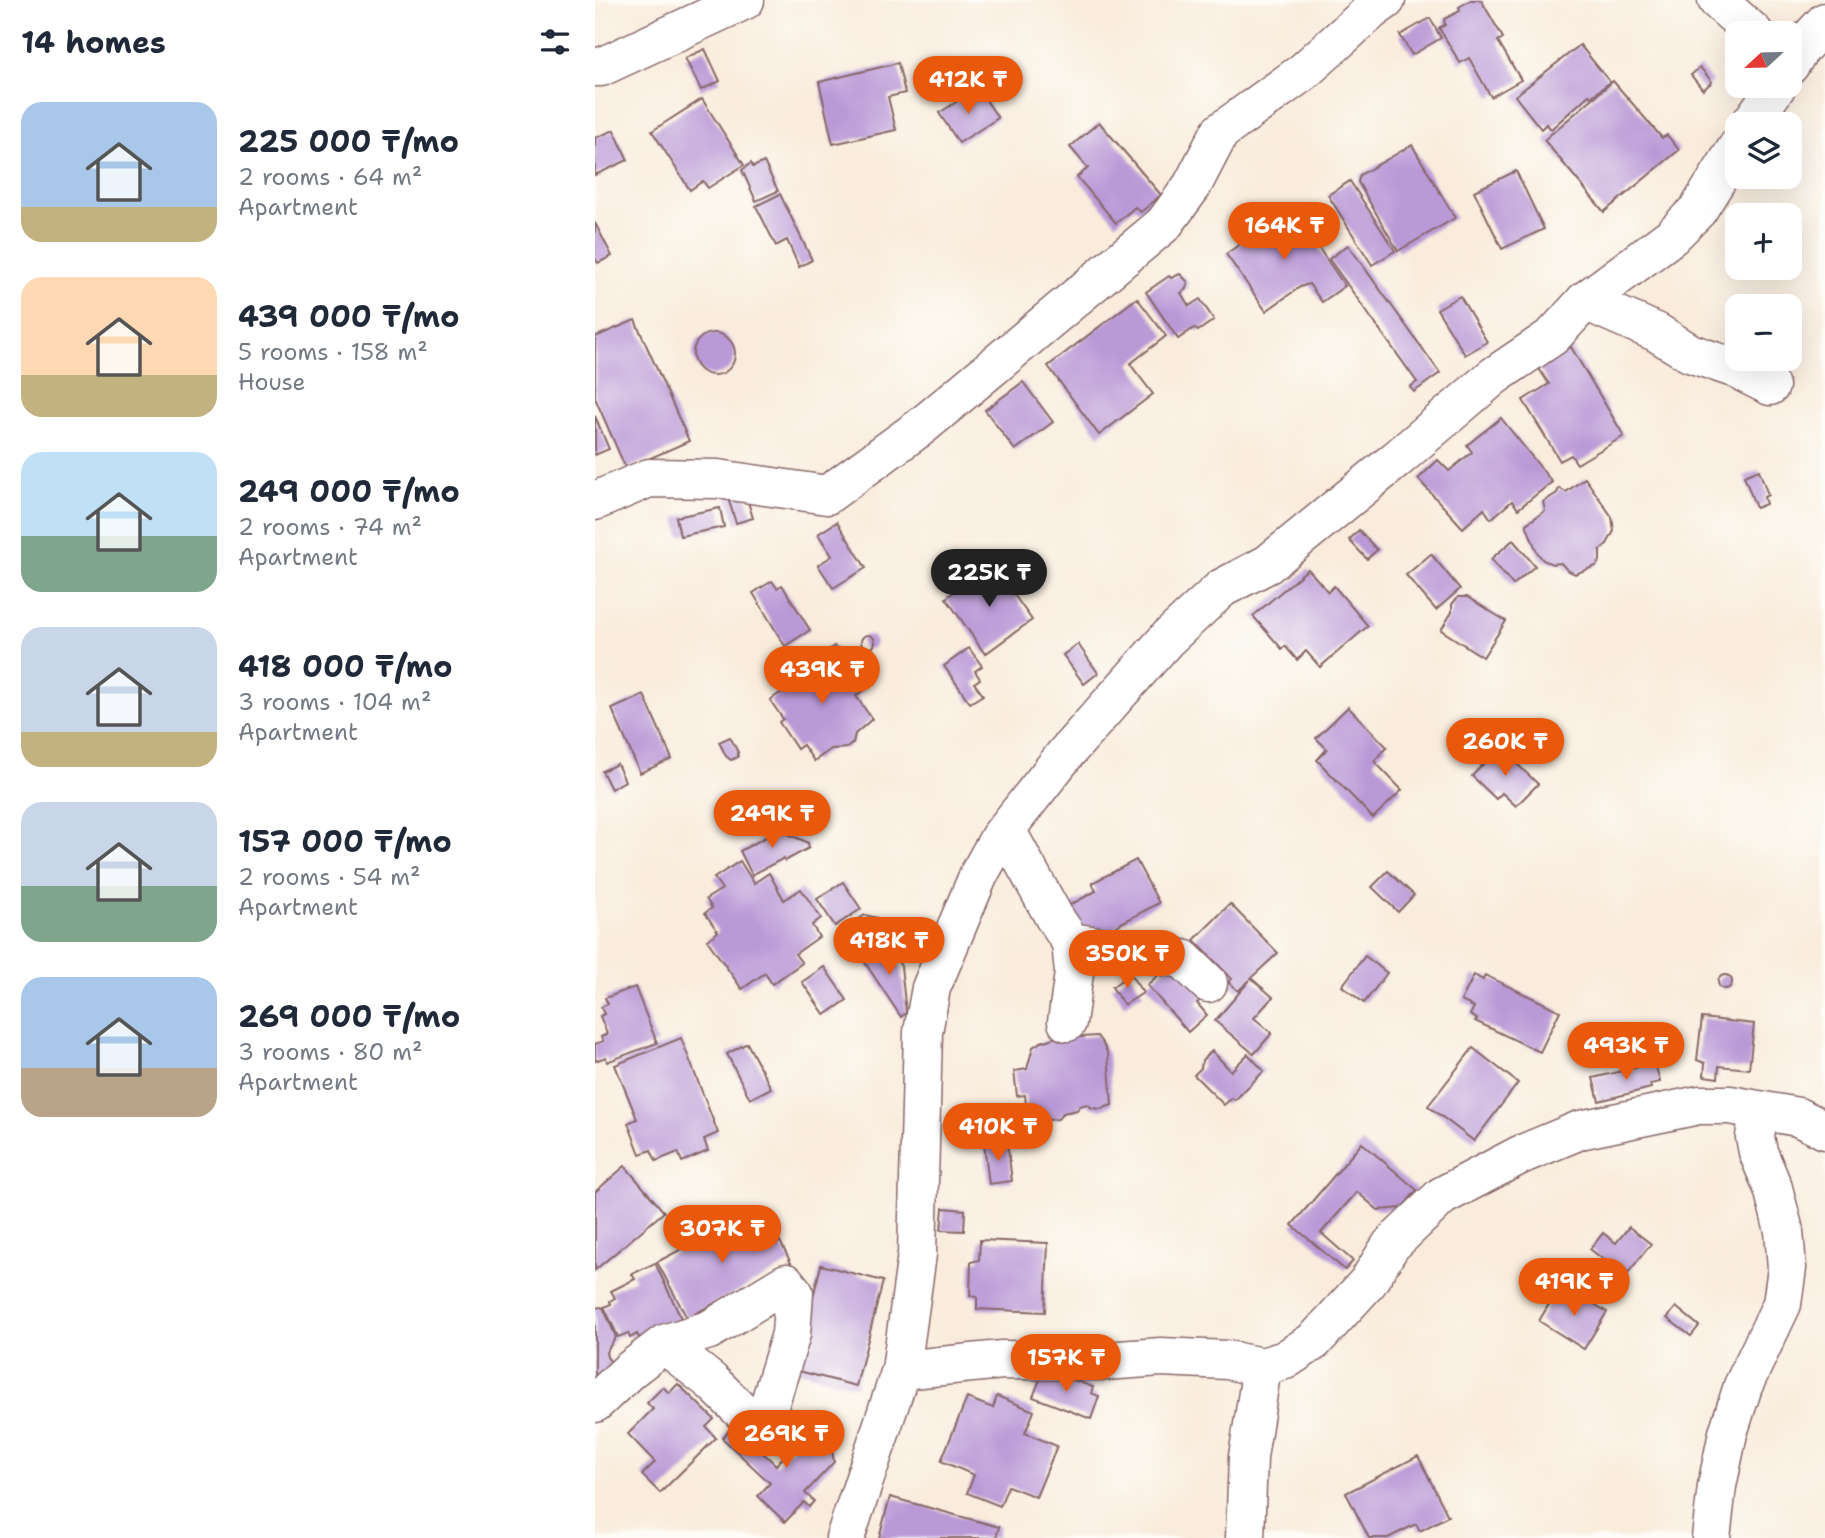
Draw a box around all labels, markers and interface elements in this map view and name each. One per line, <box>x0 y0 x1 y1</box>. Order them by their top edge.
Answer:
north arrow <box>1725 21 1803 98</box>
map controls <box>1725 21 1802 371</box>
text: 14 homes <box>21 22 166 63</box>
icon: filters <box>536 23 574 61</box>
pin: 412K ₸ <box>911 57 1025 116</box>
text: 412K ₸ <box>929 64 1007 94</box>
button: layers <box>1725 112 1802 189</box>
text: 225 000 ₸/mo <box>238 121 459 162</box>
icon: home <box>77 130 161 214</box>
text: 2 rooms · 64 m² <box>238 162 422 192</box>
text: Apartment <box>238 192 358 222</box>
pin: 164K ₸ <box>1227 202 1341 262</box>
button: + <box>1725 203 1802 280</box>
text: 164K ₸ <box>1244 210 1324 240</box>
button: − <box>1725 294 1802 371</box>
text: 439 000 ₸/mo <box>238 296 459 337</box>
icon: home <box>77 305 161 389</box>
text: 5 rooms · 158 m² <box>238 337 428 367</box>
text: House <box>238 367 306 397</box>
text: 249 000 ₸/mo <box>238 471 460 512</box>
icon: home <box>77 480 161 564</box>
text: 2 rooms · 74 m² <box>238 512 422 542</box>
text: Apartment <box>238 542 358 572</box>
pin: 225K ₸ <box>932 550 1046 609</box>
text: 225K ₸ <box>947 557 1031 587</box>
text: 418 000 ₸/mo <box>238 646 452 687</box>
pin: 439K ₸ <box>765 646 879 706</box>
text: 439K ₸ <box>780 654 864 684</box>
icon: home <box>77 655 161 739</box>
text: 3 rooms · 104 m² <box>238 687 431 717</box>
text: Apartment <box>238 717 358 747</box>
pin: 260K ₸ <box>1448 718 1562 778</box>
text: 260K ₸ <box>1462 726 1548 756</box>
pin: 249K ₸ <box>715 790 829 850</box>
text: 249K ₸ <box>730 798 814 828</box>
text: 157 000 ₸/mo <box>238 821 452 862</box>
icon: home <box>77 830 161 914</box>
text: 2 rooms · 54 m² <box>238 862 421 892</box>
text: Apartment <box>238 892 358 922</box>
pin: 418K ₸ <box>832 918 946 977</box>
text: 418K ₸ <box>850 925 929 955</box>
pin: 350K ₸ <box>1070 930 1184 990</box>
text: 350K ₸ <box>1085 938 1169 968</box>
text: 269 000 ₸/mo <box>238 996 460 1037</box>
icon: home <box>77 1005 161 1089</box>
pin: 493K ₸ <box>1569 1023 1683 1082</box>
text: 493K ₸ <box>1583 1030 1669 1060</box>
text: 3 rooms · 80 m² <box>238 1037 423 1067</box>
text: Apartment <box>238 1067 358 1097</box>
pin: 410K ₸ <box>941 1104 1055 1163</box>
text: 410K ₸ <box>959 1111 1037 1141</box>
pin: 307K ₸ <box>665 1206 779 1265</box>
text: 307K ₸ <box>679 1213 765 1243</box>
pin: 419K ₸ <box>1517 1258 1631 1318</box>
text: 419K ₸ <box>1535 1266 1613 1296</box>
pin: 157K ₸ <box>1009 1334 1123 1394</box>
text: 157K ₸ <box>1027 1342 1105 1372</box>
pin: 269K ₸ <box>729 1410 843 1470</box>
text: 269K ₸ <box>744 1418 828 1448</box>

